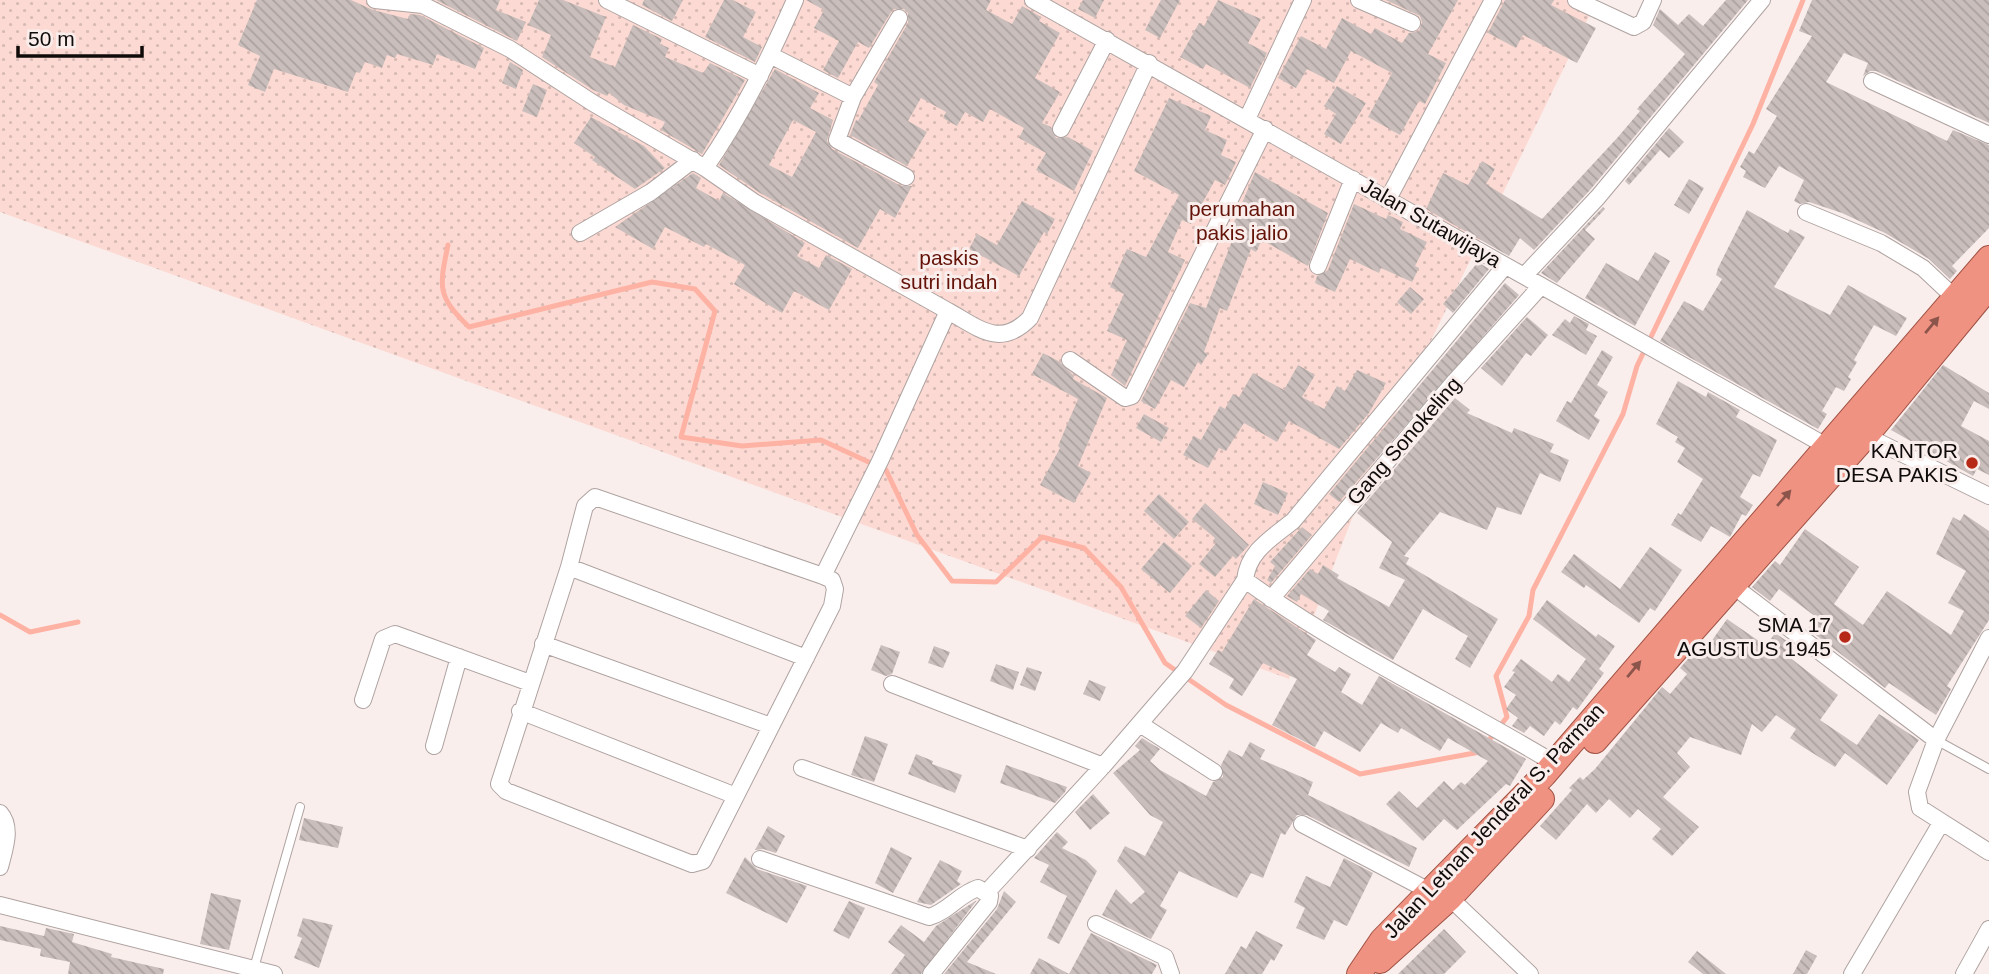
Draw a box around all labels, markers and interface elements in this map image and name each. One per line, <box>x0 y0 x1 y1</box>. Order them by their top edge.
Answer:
scale bar <box>18 14 142 58</box>
text: 50 m <box>28 27 75 50</box>
street label: Jalan Sutawijaya <box>1357 173 1506 272</box>
park label: perumahan pakis jalio <box>1189 197 1295 244</box>
park label: paskis sutri indah <box>901 246 997 293</box>
one-way arrow <box>1924 316 1940 334</box>
street label: Gang Sonokeling <box>1342 372 1465 509</box>
place label: KANTOR DESA PAKIS <box>1836 439 1958 486</box>
marker: KANTOR DESA PAKIS <box>1964 455 1980 471</box>
one-way arrow <box>1775 489 1791 506</box>
place label: SMA 17 AGUSTUS 1945 <box>1677 613 1831 660</box>
marker: SMA 17 AGUSTUS 1945 <box>1837 629 1853 645</box>
one-way arrow <box>1626 660 1642 678</box>
street label: Jalan Letnan Jenderal S. Parman <box>1379 699 1608 942</box>

